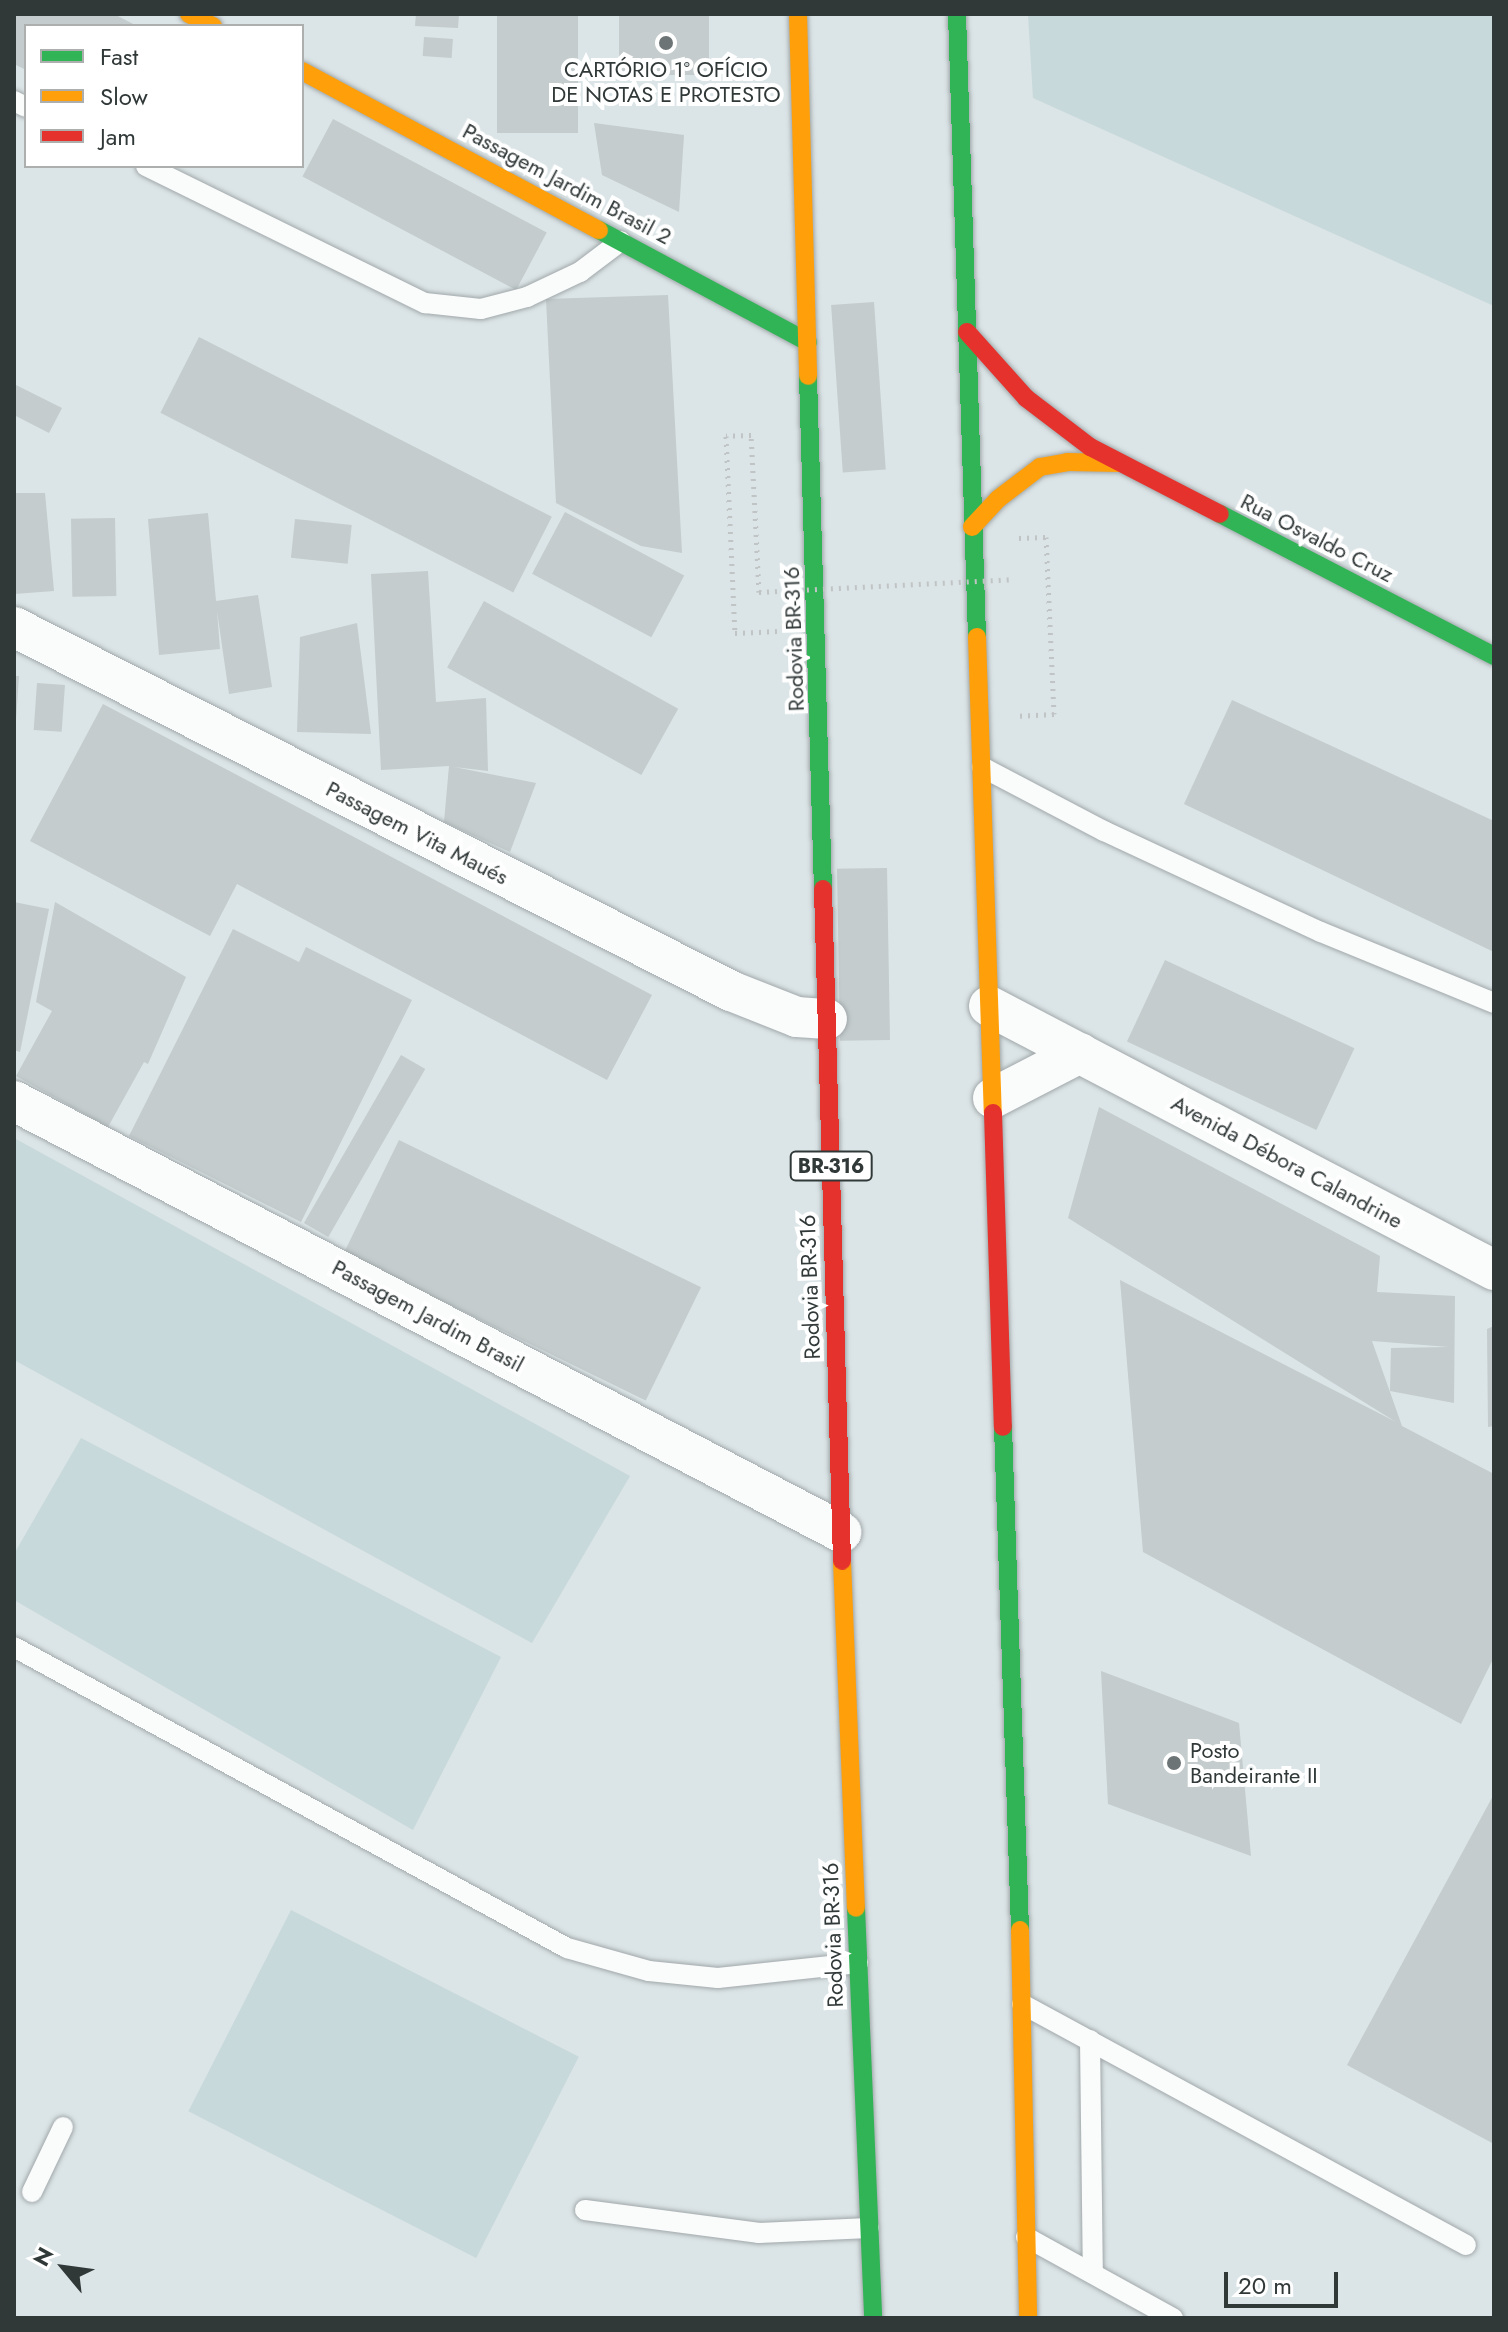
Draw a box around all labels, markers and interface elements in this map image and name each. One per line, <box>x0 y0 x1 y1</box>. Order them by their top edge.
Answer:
legend <box>24 24 304 168</box>
marker: CARTÓRIO 1º OFÍCIO DE NOTAS E PROTESTO <box>657 34 675 52</box>
text: Fast <box>100 39 138 74</box>
place label: CARTÓRIO 1º OFÍCIO DE NOTAS E PROTESTO <box>551 56 781 108</box>
text: Slow <box>100 79 148 114</box>
street label: Passagem Jardim Brasil 2 <box>458 118 676 250</box>
text: Jam <box>100 119 136 154</box>
street label: Rua Osvaldo Cruz <box>1236 488 1398 588</box>
street label: Rodovia BR-316 <box>778 566 810 712</box>
street label: Passagem Vita Maués <box>322 776 512 890</box>
street label: Avenida Débora Calandrine <box>1167 1090 1407 1234</box>
road number: BR-316 <box>789 1150 873 1182</box>
street label: Rodovia BR-316 <box>794 1214 826 1360</box>
street label: Passagem Jardim Brasil <box>328 1254 528 1378</box>
place label: Posto Bandeirante II <box>1190 1737 1318 1788</box>
marker: Posto Bandeirante II <box>1165 1754 1183 1772</box>
street label: Rodovia BR-316 <box>817 1862 849 2008</box>
north arrow <box>24 2228 104 2308</box>
text: N <box>25 2241 61 2272</box>
scale bar <box>1228 2256 1342 2306</box>
text: 20 m <box>1238 2268 1292 2303</box>

